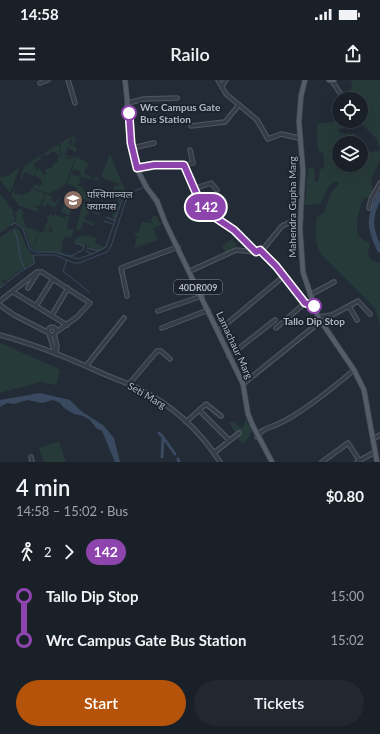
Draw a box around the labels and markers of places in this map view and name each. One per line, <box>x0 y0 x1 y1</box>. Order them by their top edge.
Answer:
place label: Wrc Campus Gate Bus Station <box>140 101 221 125</box>
marker: Wrc Campus Gate Bus Station <box>121 105 137 121</box>
place label: पश्‍चिमाञ्‍चल क्याम्पस <box>87 188 133 212</box>
school or university icon: पश्‍चिमाञ्‍चल क्याम्पस <box>62 189 84 211</box>
marker: Tallo Dip Stop <box>306 298 322 314</box>
place label: Tallo Dip Stop <box>283 315 345 327</box>

